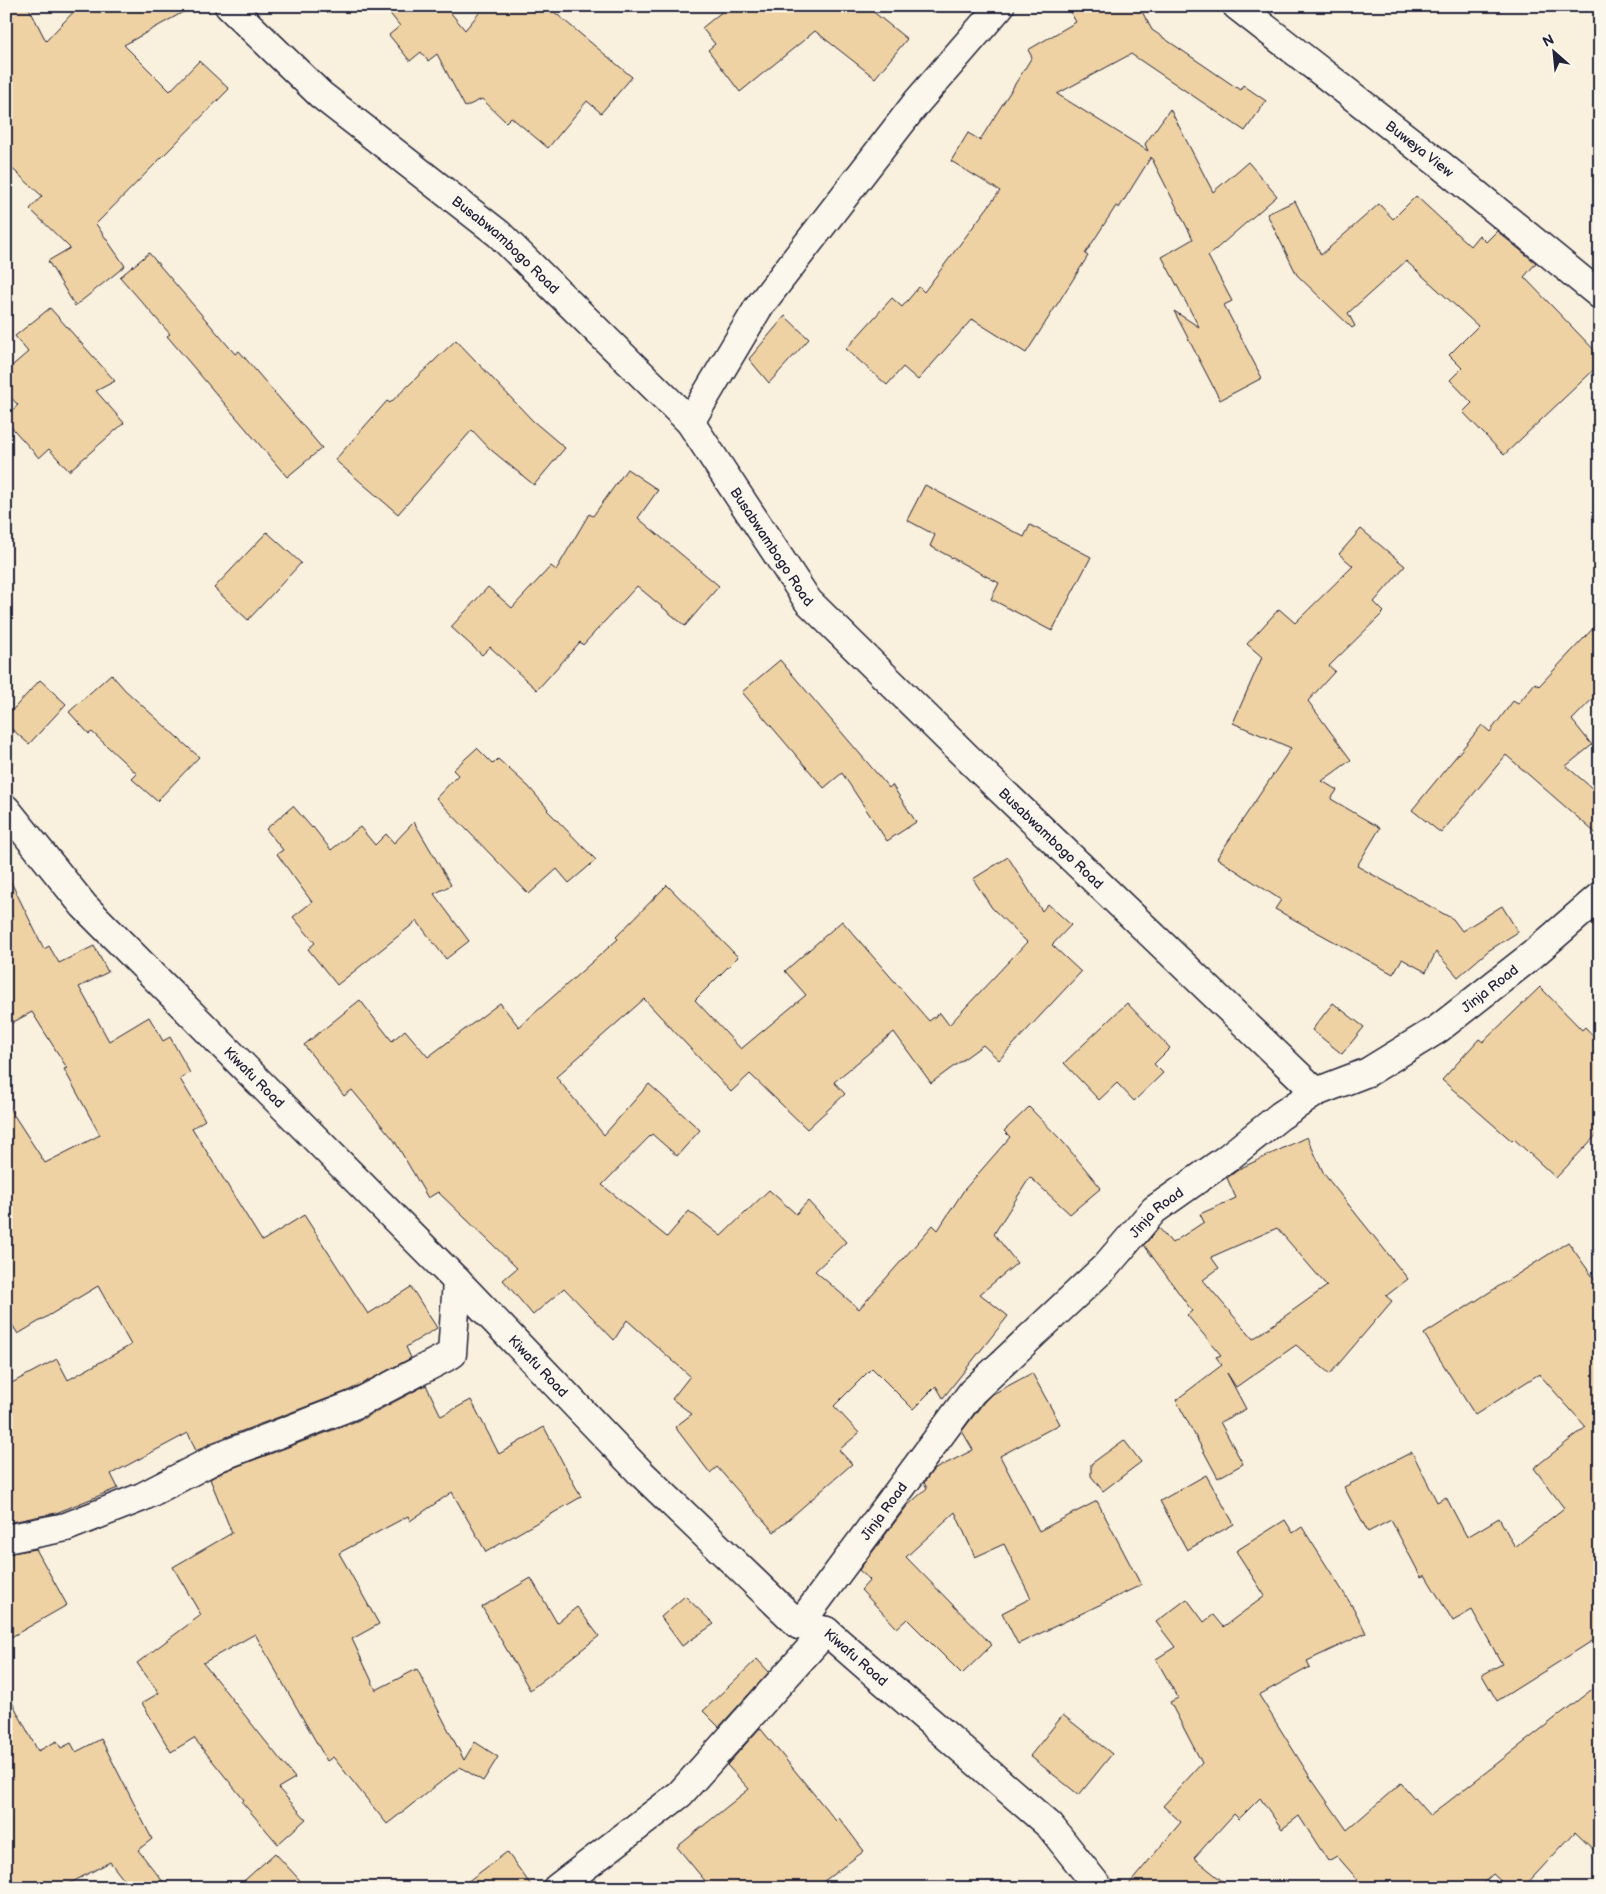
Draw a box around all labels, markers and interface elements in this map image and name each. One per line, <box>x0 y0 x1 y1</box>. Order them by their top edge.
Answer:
north arrow <box>1528 28 1578 78</box>
text: N <box>1540 31 1557 51</box>
street label: Buweya View <box>1382 117 1458 181</box>
street label: Busabwambogo Road <box>449 192 563 297</box>
street label: Busabwambogo Road <box>727 484 817 610</box>
street label: Busabwambogo Road <box>995 784 1107 892</box>
street label: Jinja Road <box>1458 961 1522 1016</box>
street label: Kiwafu Road <box>220 1043 288 1111</box>
street label: Jinja Road <box>1126 1183 1187 1241</box>
street label: Kiwafu Road <box>505 1331 572 1400</box>
street label: Jinja Road <box>857 1479 911 1543</box>
street label: Kiwafu Road <box>821 1625 891 1689</box>

